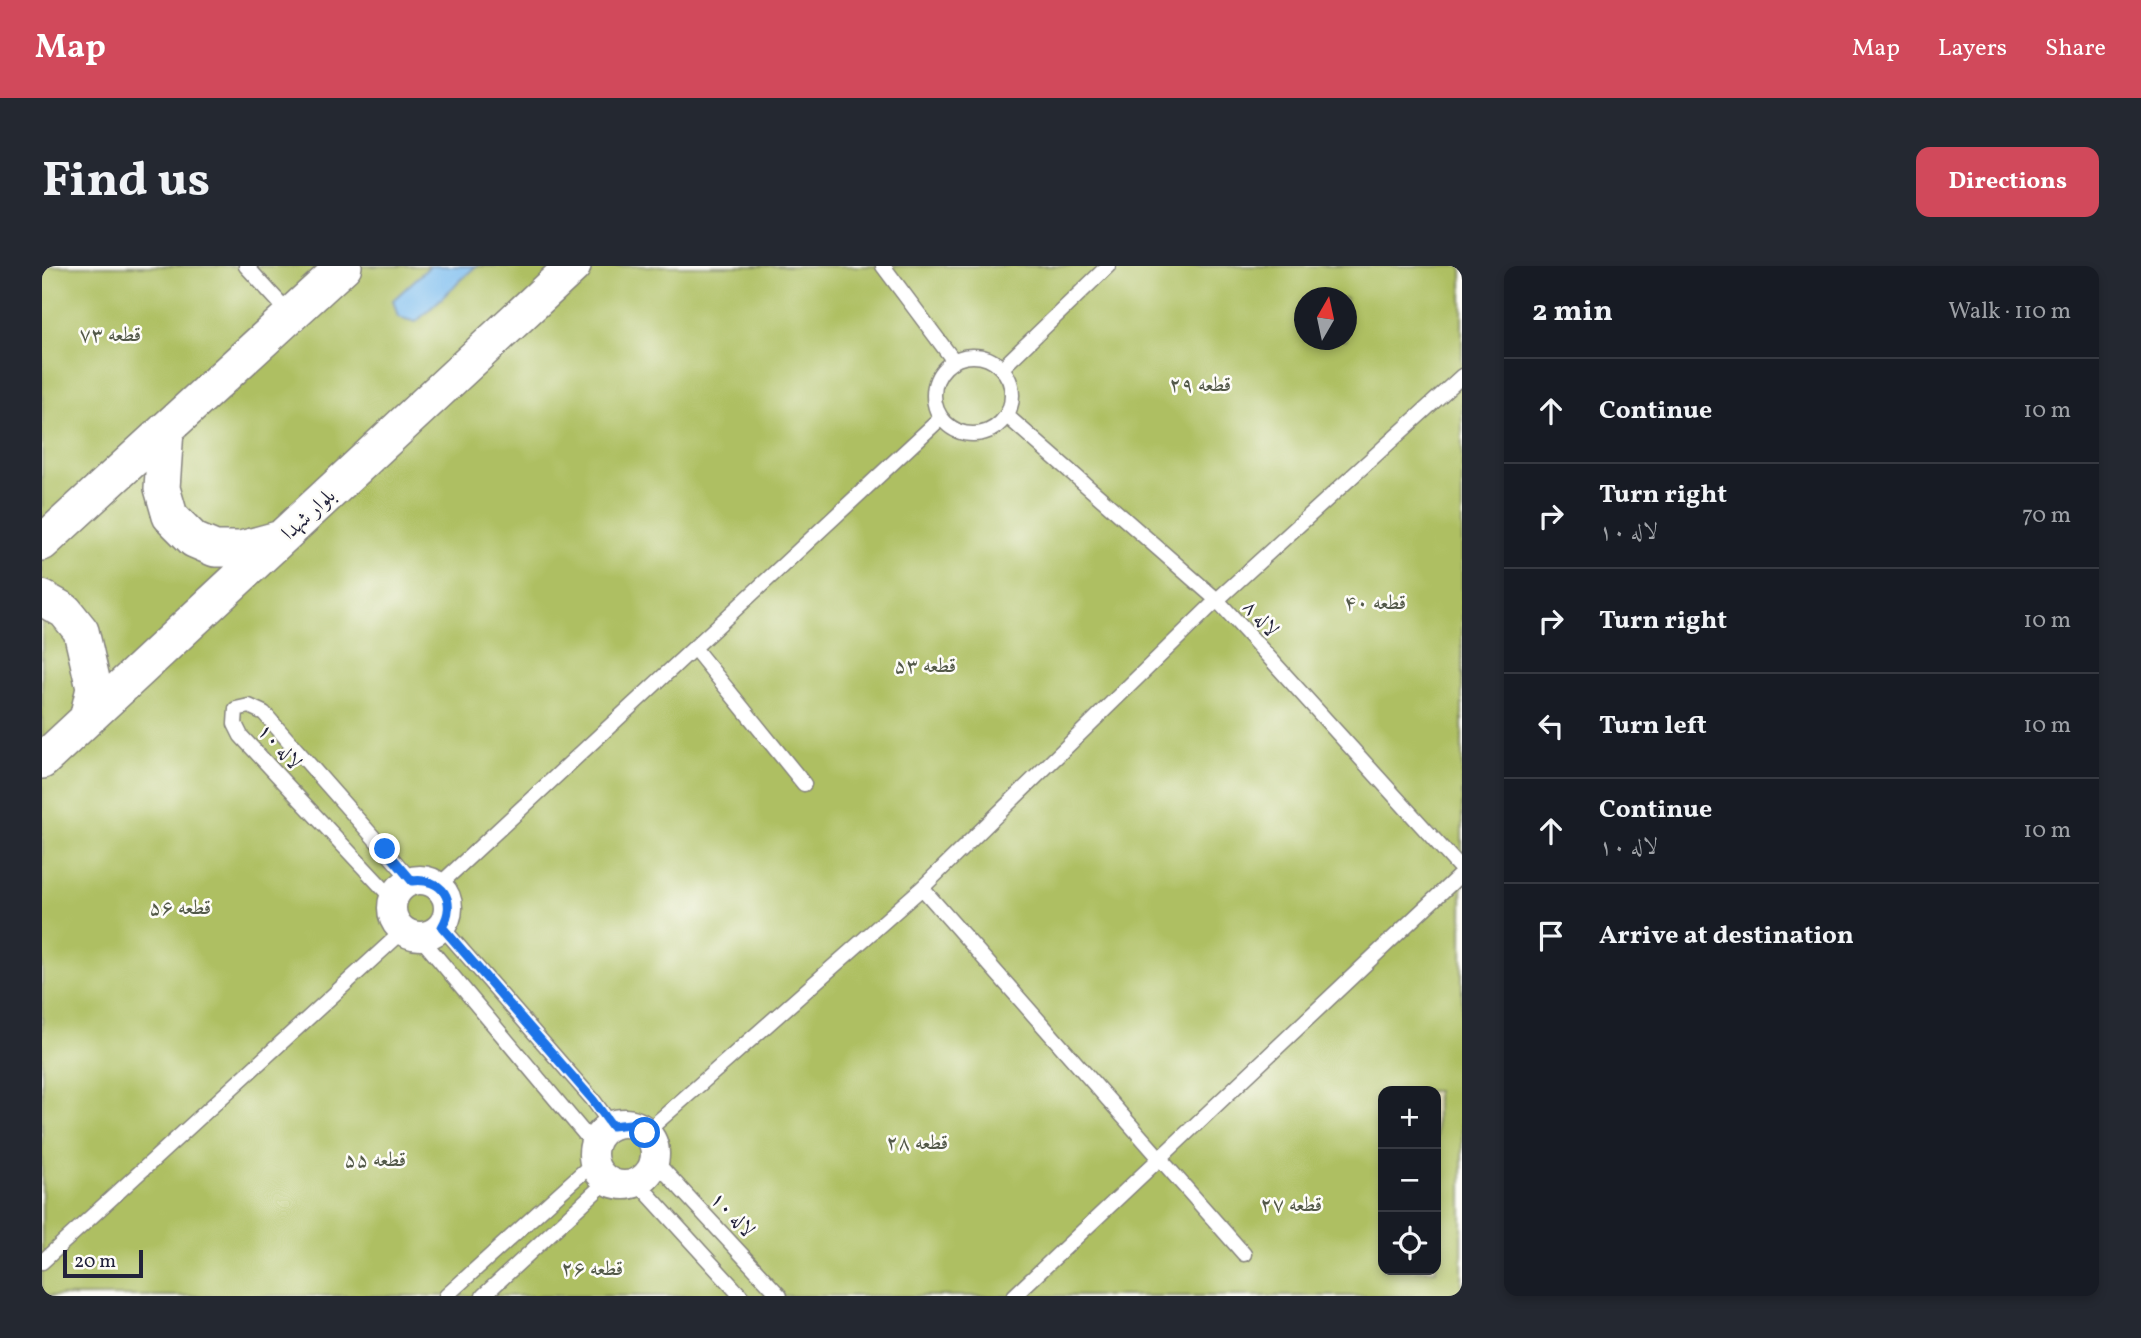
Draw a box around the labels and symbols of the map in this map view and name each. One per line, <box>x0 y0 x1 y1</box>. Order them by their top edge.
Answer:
north arrow <box>1294 287 1357 350</box>
park label: قطعه ۷۳ <box>79 321 141 350</box>
park label: قطعه ۲۹ <box>1169 371 1231 400</box>
street label: بلوار شهدا <box>276 482 342 548</box>
park label: قطعه ۴۰ <box>1344 589 1406 618</box>
street label: لاله ۸ <box>1235 594 1285 644</box>
park label: قطعه ۵۳ <box>894 652 956 681</box>
street label: لاله ۱۰ <box>250 717 308 777</box>
route end <box>369 833 400 864</box>
park label: قطعه ۵۶ <box>149 894 211 923</box>
route start <box>629 1117 660 1148</box>
park label: قطعه ۲۸ <box>886 1129 948 1158</box>
park label: قطعه ۵۵ <box>344 1146 406 1175</box>
street label: لاله ۱۰ <box>703 1185 761 1245</box>
park label: قطعه ۲۷ <box>1260 1191 1322 1220</box>
scale bar <box>63 1247 144 1279</box>
park label: قطعه ۲۶ <box>561 1255 623 1284</box>

